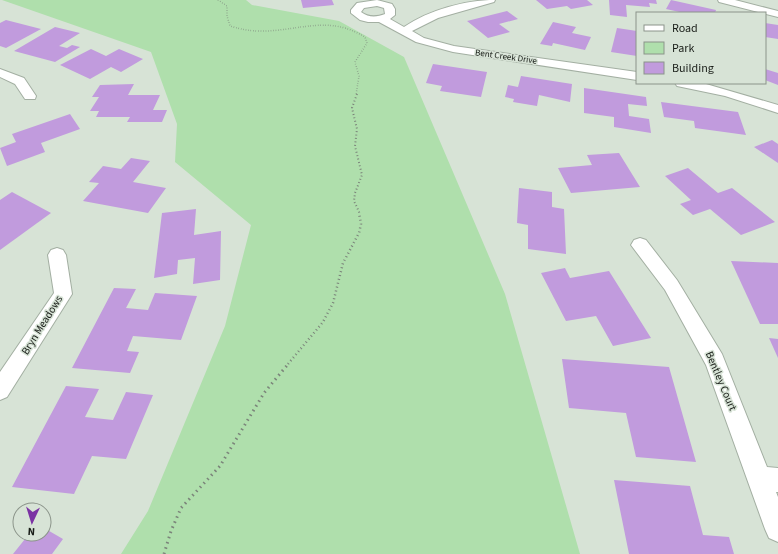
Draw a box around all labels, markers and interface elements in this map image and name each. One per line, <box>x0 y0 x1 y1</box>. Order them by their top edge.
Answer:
legend <box>636 12 766 84</box>
text: Road <box>672 20 698 37</box>
text: Park <box>672 40 694 57</box>
street label: Bent Creek Drive <box>474 46 538 68</box>
text: Building <box>672 60 714 77</box>
street label: Bryn Meadows <box>18 292 66 358</box>
street label: Bentley Court <box>702 349 740 413</box>
north arrow <box>12 502 52 542</box>
text: N <box>27 524 36 539</box>

